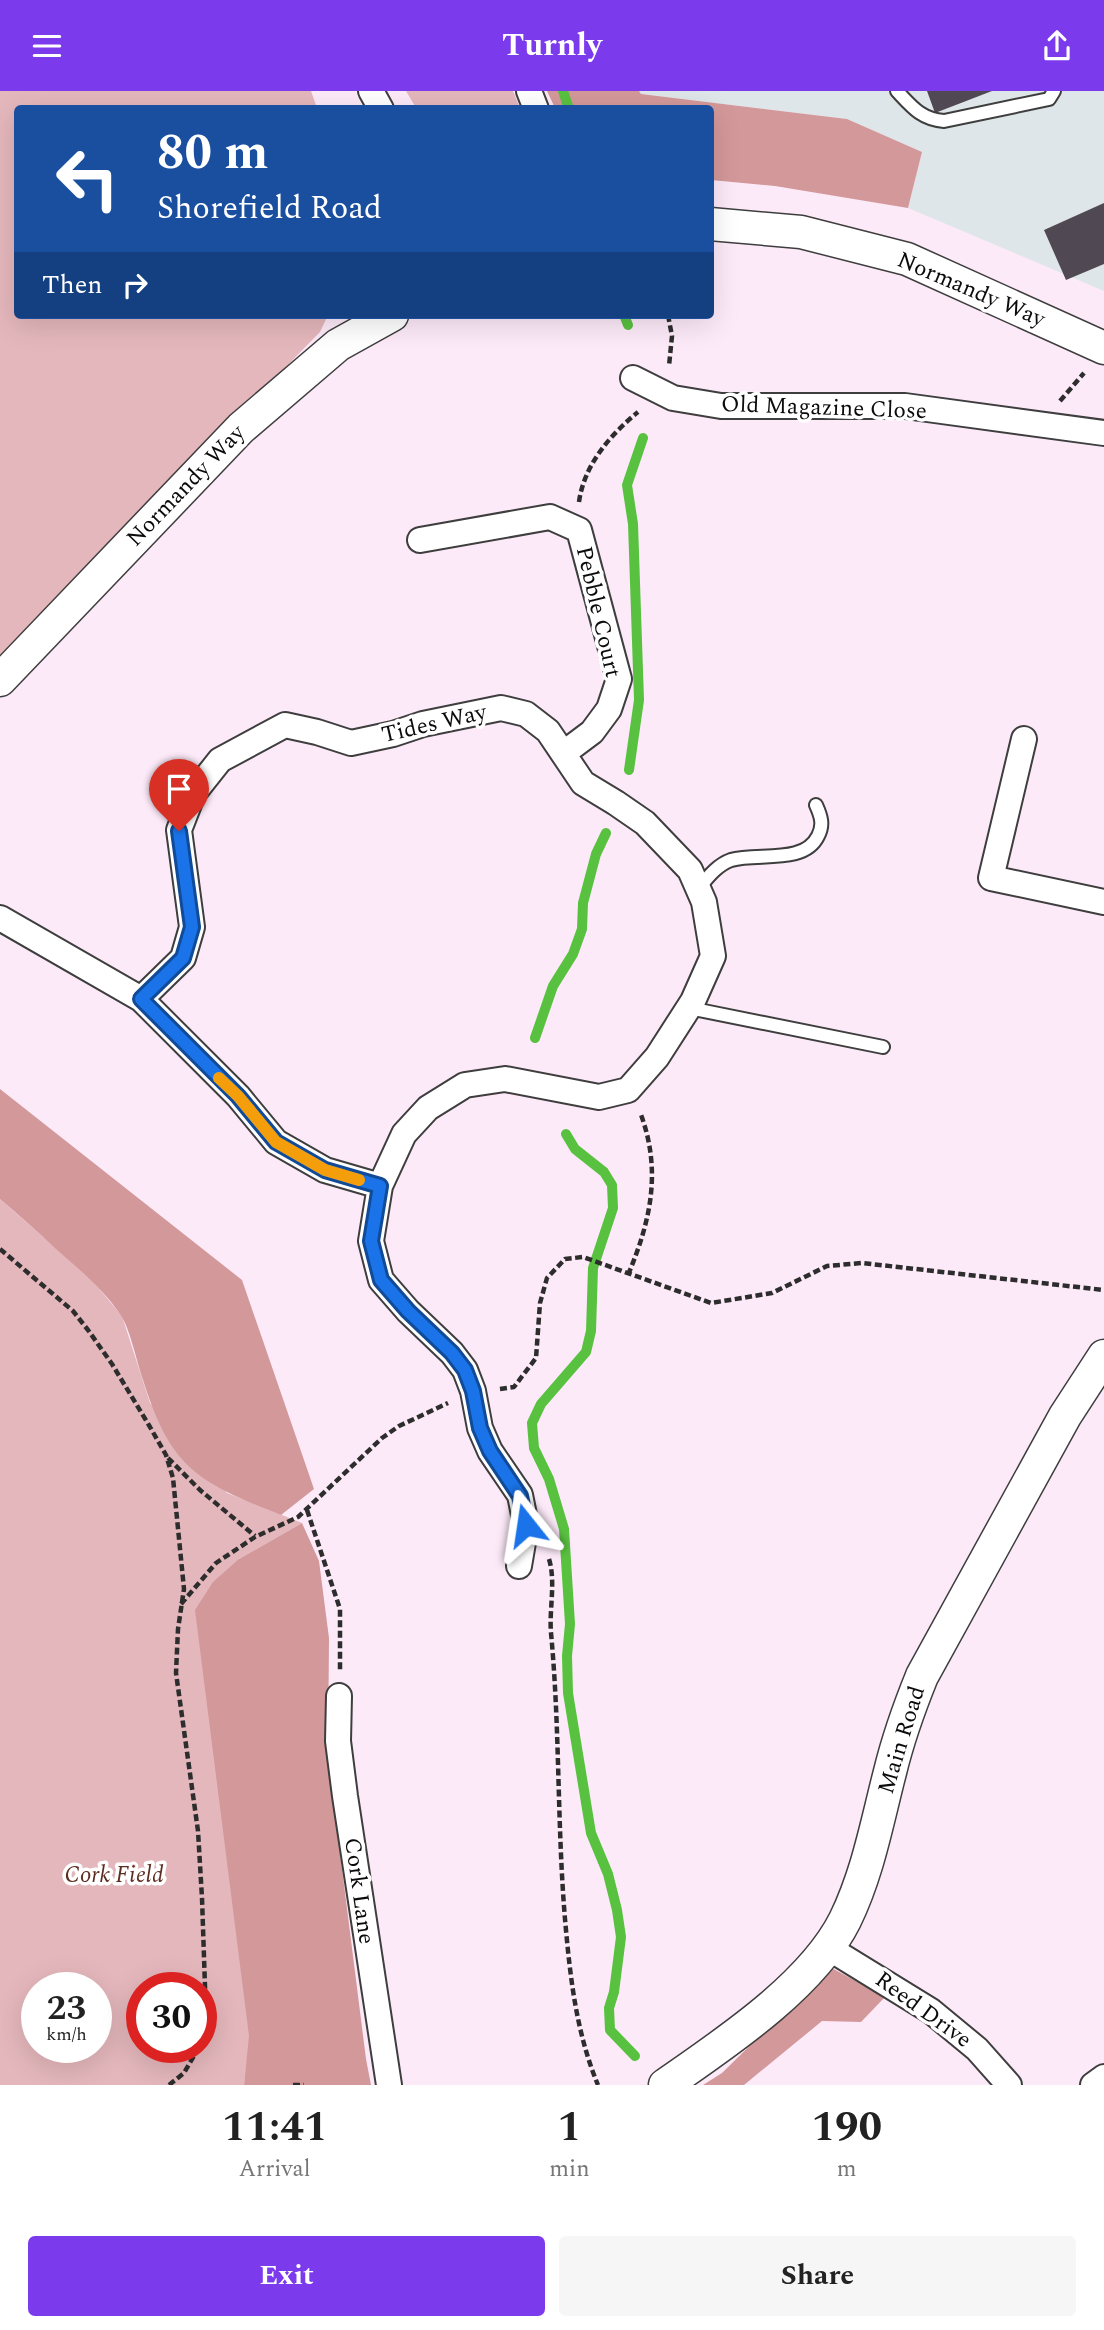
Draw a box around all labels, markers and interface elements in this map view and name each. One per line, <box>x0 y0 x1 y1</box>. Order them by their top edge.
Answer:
text: Turnly <box>502 21 602 70</box>
icon: menu <box>28 27 66 65</box>
icon: share <box>1038 27 1076 65</box>
text: 80 m <box>157 116 268 191</box>
icon: left <box>42 133 133 224</box>
text: Shorefield Road <box>157 184 382 233</box>
street label: Normandy Way <box>891 243 1052 337</box>
text: Then <box>42 265 102 305</box>
icon: right <box>116 266 154 304</box>
street label: Old Magazine Close <box>720 387 928 429</box>
street label: Normandy Way <box>118 416 254 555</box>
street label: Pebble Court <box>566 543 630 681</box>
street label: Tides Way <box>378 695 491 753</box>
pin <box>149 759 209 831</box>
icon: arrive <box>160 770 198 808</box>
position arrow <box>489 1488 563 1562</box>
street label: Main Road <box>869 1681 935 1798</box>
street label: Cork Lane <box>334 1836 384 1946</box>
park label: Cork Field <box>64 1858 164 1893</box>
street label: Reed Drive <box>867 1963 979 2057</box>
speed limit sign: 30 <box>126 1972 217 2063</box>
text: 23 <box>47 1982 86 2035</box>
text: km/h <box>46 2021 87 2048</box>
text: 11:41 <box>222 2096 327 2159</box>
text: 1 <box>558 2096 581 2159</box>
text: 190 <box>811 2096 882 2159</box>
text: Arrival <box>239 2152 310 2187</box>
text: min <box>549 2152 590 2187</box>
text: m <box>837 2152 857 2187</box>
button: Exit <box>28 2236 545 2316</box>
button: Share <box>559 2236 1076 2316</box>

